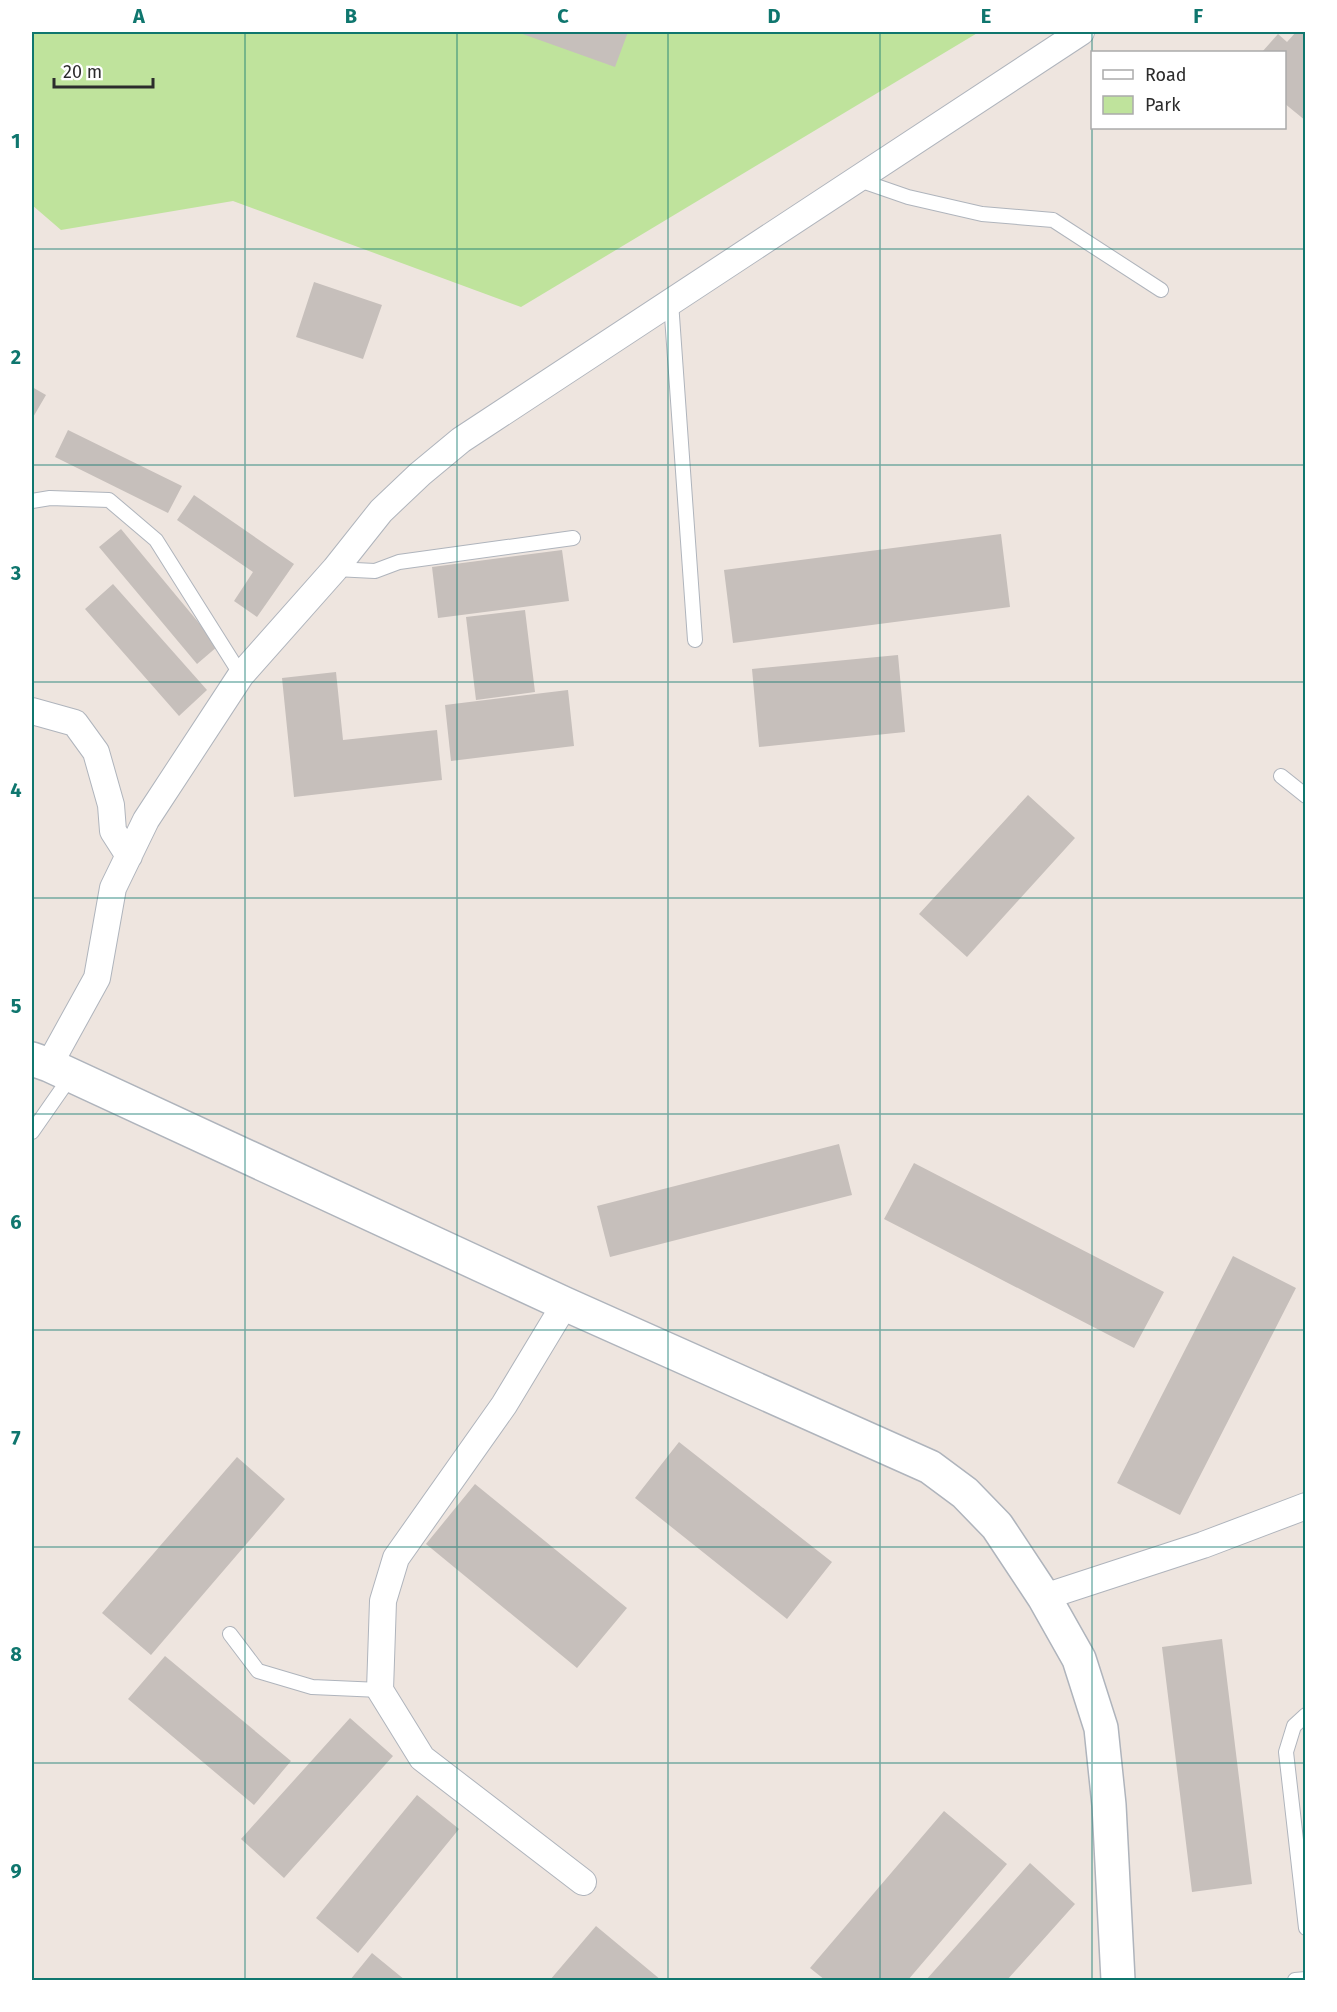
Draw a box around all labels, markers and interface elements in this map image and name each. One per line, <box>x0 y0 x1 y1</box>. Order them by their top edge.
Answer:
text: A <box>132 4 146 28</box>
text: B <box>345 4 357 28</box>
text: C <box>557 4 569 28</box>
text: D <box>767 4 781 28</box>
text: E <box>981 4 991 28</box>
text: F <box>1193 4 1203 28</box>
scale bar <box>54 51 153 89</box>
legend <box>1091 51 1286 129</box>
text: 20 m <box>63 61 102 83</box>
text: Road <box>1145 64 1187 86</box>
text: Park <box>1145 94 1181 116</box>
text: 1 <box>11 129 21 153</box>
text: 2 <box>11 345 21 369</box>
text: 3 <box>10 561 21 585</box>
text: 4 <box>10 778 22 802</box>
text: 5 <box>11 994 22 1018</box>
text: 6 <box>10 1210 22 1234</box>
text: 7 <box>11 1426 21 1450</box>
text: 8 <box>10 1642 22 1666</box>
text: 9 <box>10 1859 22 1883</box>

